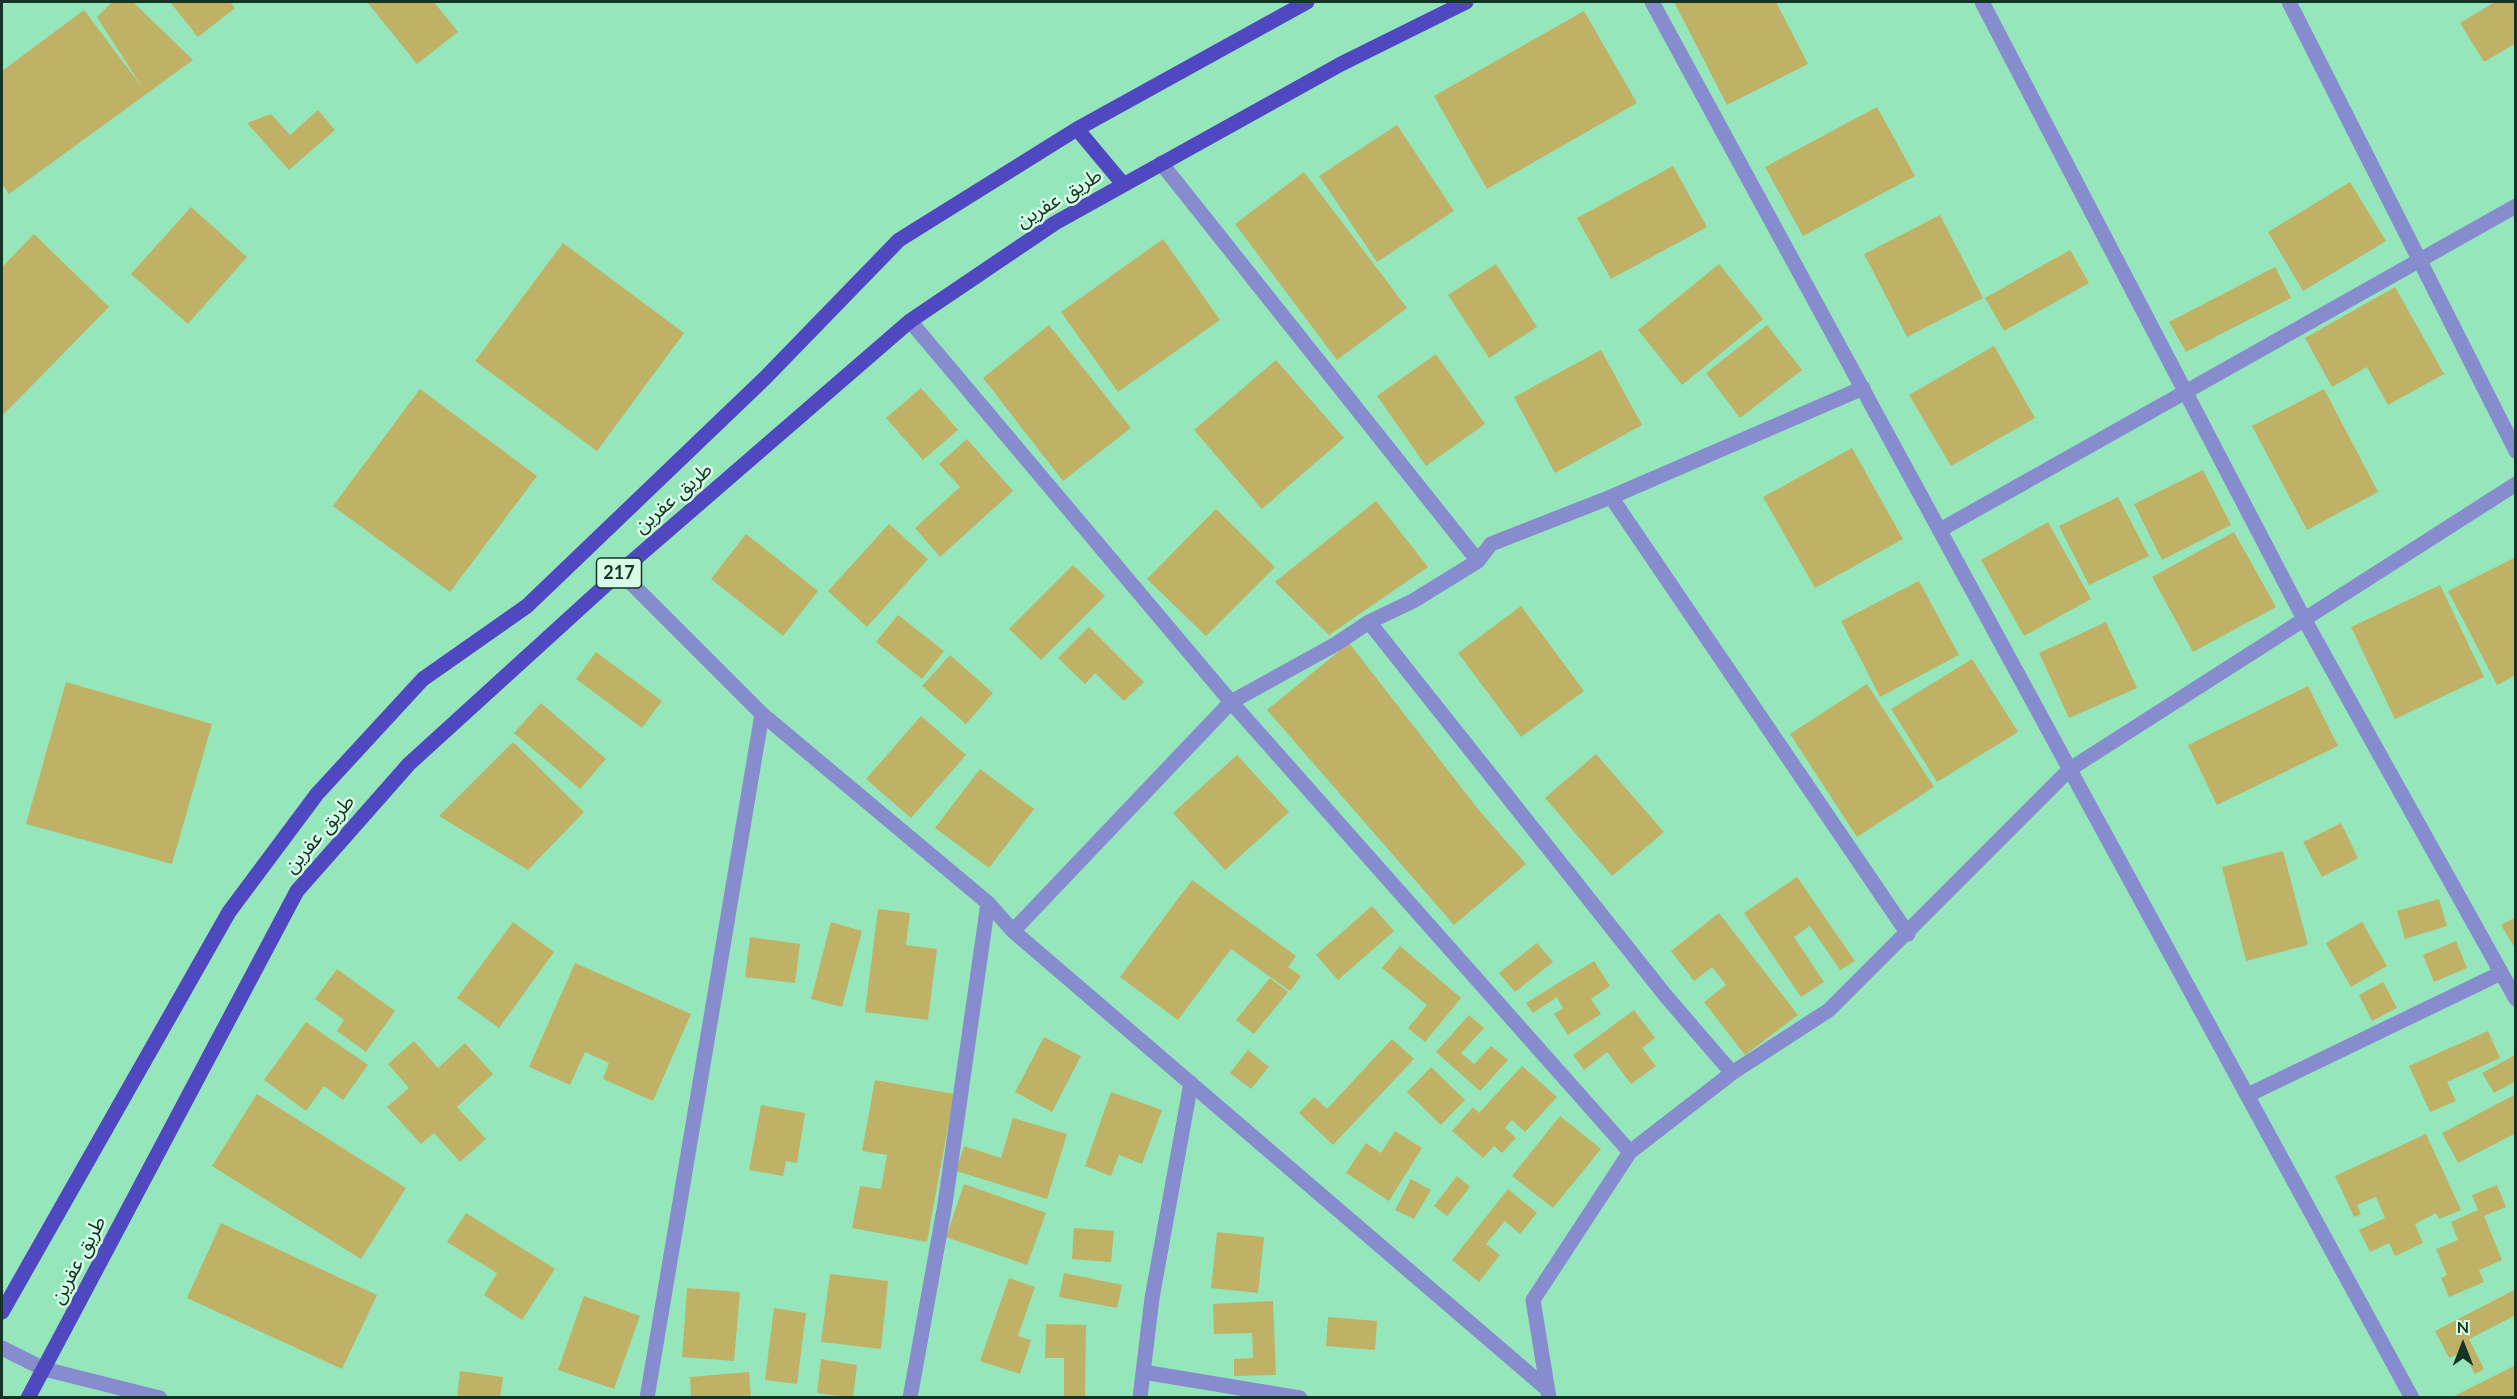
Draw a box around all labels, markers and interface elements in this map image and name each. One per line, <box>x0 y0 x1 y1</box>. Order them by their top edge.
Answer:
street label: طريق عفرين <box>1012 163 1106 233</box>
street label: طريق عفرين <box>629 457 717 539</box>
road number: 217 <box>596 558 642 588</box>
street label: طريق عفرين <box>278 790 360 878</box>
street label: طريق عفرين <box>45 1212 111 1308</box>
north arrow <box>2433 1315 2493 1375</box>
text: N <box>2457 1317 2469 1336</box>

